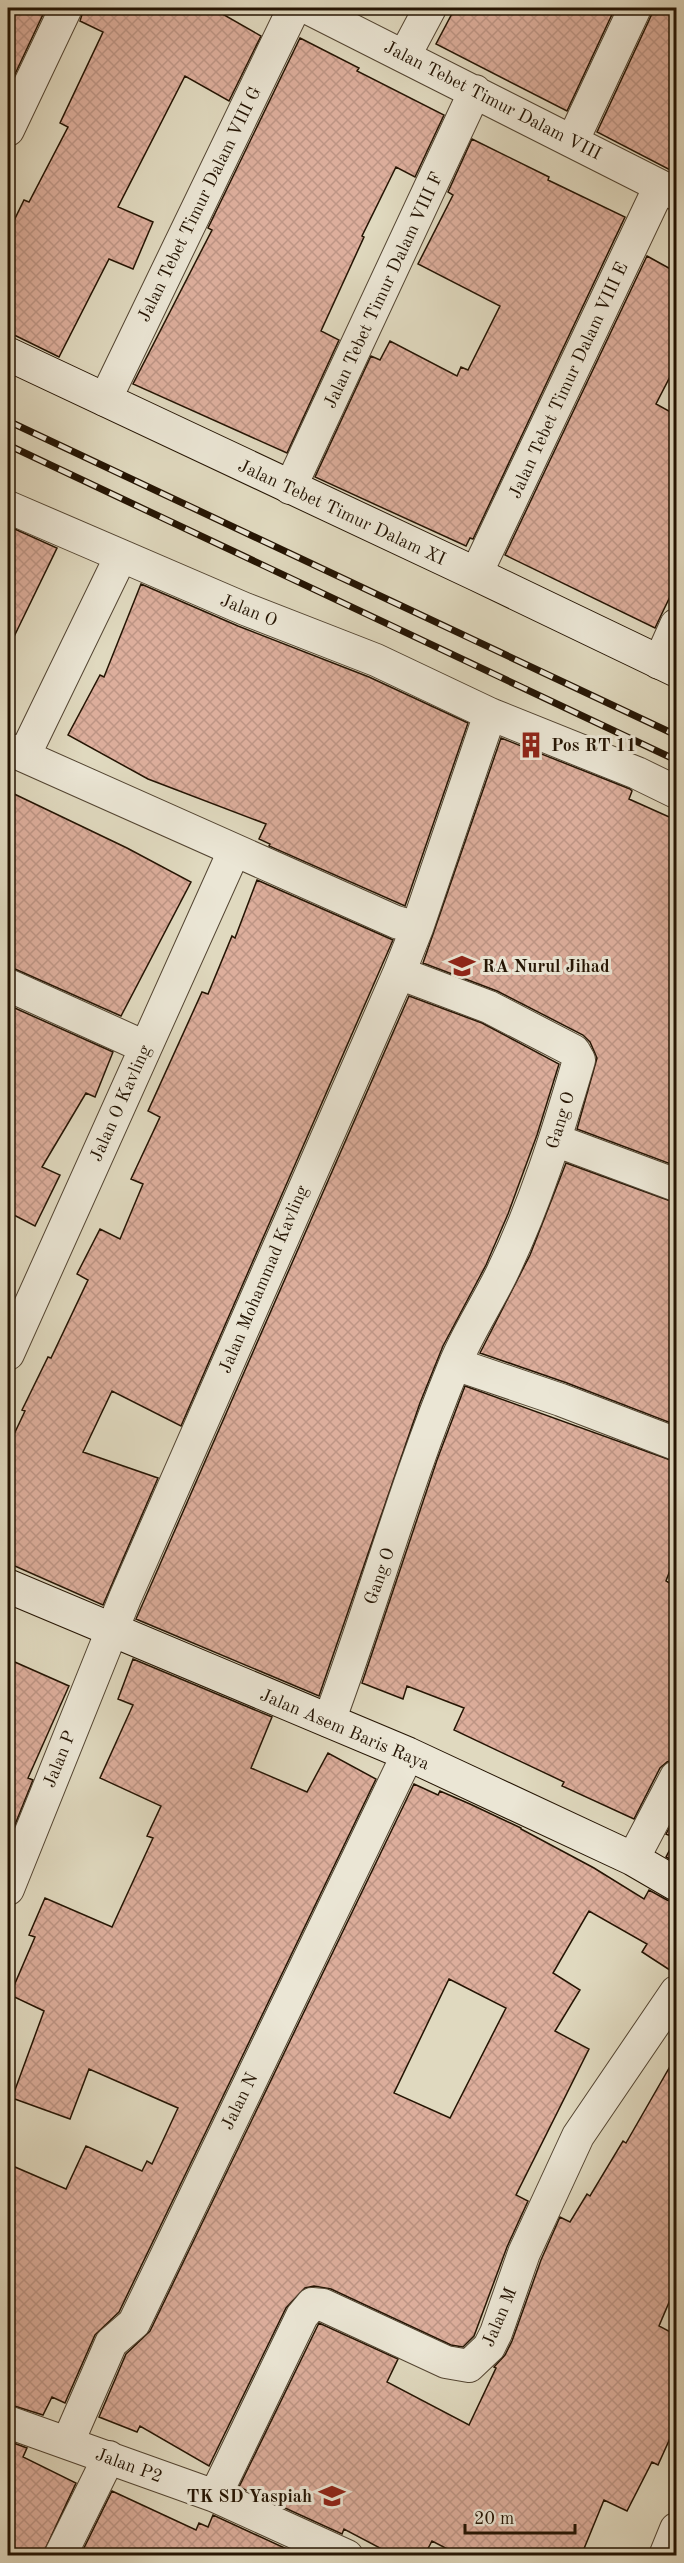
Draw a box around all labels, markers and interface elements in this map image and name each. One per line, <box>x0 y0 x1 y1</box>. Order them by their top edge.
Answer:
street label: Jalan Tebet Timur Dalam VIII <box>381 38 604 164</box>
street label: Jalan Tebet Timur Dalam VIII G <box>135 84 265 325</box>
street label: Jalan Tebet Timur Dalam VIII F <box>321 170 447 411</box>
street label: Jalan Tebet Timur Dalam VIII E <box>506 259 632 501</box>
street label: Jalan Tebet Timur Dalam XI <box>235 457 448 569</box>
street label: Jalan O <box>218 591 280 630</box>
building icon: Pos RT 11 <box>516 730 546 760</box>
place label: Pos RT 11 <box>551 737 637 755</box>
school or university icon: RA Nurul Jihad <box>447 951 477 981</box>
place label: RA Nurul Jihad <box>482 958 610 976</box>
street label: Jalan O Kavling <box>87 1042 155 1164</box>
street label: Gang O <box>544 1089 578 1151</box>
street label: Jalan Mohammad Kavling <box>216 1182 312 1376</box>
street label: Gang O <box>362 1546 398 1607</box>
street label: Jalan Asem Baris Raya <box>257 1686 432 1774</box>
street label: Jalan P <box>40 1728 79 1790</box>
street label: Jalan N <box>218 2070 261 2133</box>
street label: Jalan M <box>479 2285 520 2350</box>
street label: Jalan P2 <box>93 2446 165 2486</box>
school or university icon: TK SD Yaspiah <box>317 2481 347 2511</box>
place label: TK SD Yaspiah <box>187 2488 312 2506</box>
scale bar <box>465 2497 574 2535</box>
text: 20 m <box>474 2510 514 2528</box>

